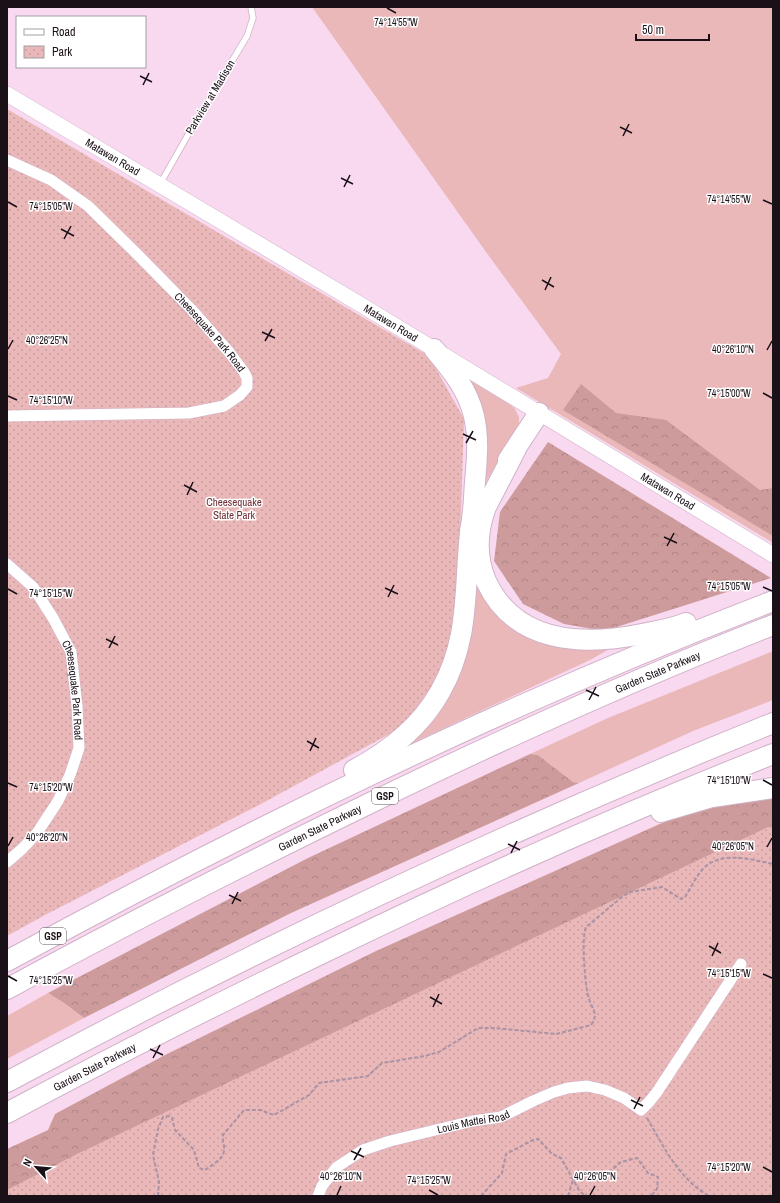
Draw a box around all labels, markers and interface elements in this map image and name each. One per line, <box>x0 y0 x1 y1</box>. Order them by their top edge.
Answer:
legend <box>16 16 146 68</box>
text: 74°14'55"W <box>374 16 418 29</box>
scale bar <box>636 16 709 42</box>
text: 50 m <box>642 22 664 38</box>
text: Road <box>52 24 76 40</box>
text: Park <box>52 44 72 60</box>
street label: Parkview at Madison <box>182 57 238 137</box>
street label: Matawan Road <box>83 135 142 179</box>
text: 74°14'55"W <box>707 193 751 206</box>
text: 74°15'05"W <box>29 200 73 213</box>
street label: Cheesequake Park Road <box>171 289 248 375</box>
street label: Matawan Road <box>361 301 421 345</box>
text: 40°26'25"N <box>26 334 68 347</box>
text: 40°26'10"N <box>712 343 754 356</box>
text: 74°15'00"W <box>707 387 751 400</box>
text: 74°15'10"W <box>29 394 73 407</box>
street label: Matawan Road <box>638 469 697 513</box>
park label: Cheesequake State Park <box>206 495 262 522</box>
text: 74°15'05"W <box>707 580 751 593</box>
text: 74°15'15"W <box>29 587 73 600</box>
street label: Cheesequake Park Road <box>59 638 86 740</box>
street label: Garden State Parkway <box>613 648 703 696</box>
text: 74°15'10"W <box>707 774 751 787</box>
text: 74°15'20"W <box>29 781 73 794</box>
road number: GSP <box>372 788 398 804</box>
street label: Garden State Parkway <box>276 801 364 854</box>
text: 40°26'20"N <box>26 831 68 844</box>
text: 40°26'05"N <box>712 840 754 853</box>
road number: GSP <box>40 928 66 944</box>
text: 74°15'15"W <box>707 967 751 980</box>
text: 74°15'25"W <box>29 974 73 987</box>
street label: Garden State Parkway <box>51 1040 139 1094</box>
street label: Louis Mattei Road <box>436 1107 512 1136</box>
north arrow <box>16 1147 56 1187</box>
text: N <box>19 1156 35 1169</box>
text: 74°15'20"W <box>707 1161 751 1174</box>
text: 40°26'10"N <box>320 1170 362 1183</box>
text: 40°26'05"N <box>574 1170 616 1183</box>
text: 74°15'25"W <box>407 1174 451 1187</box>

